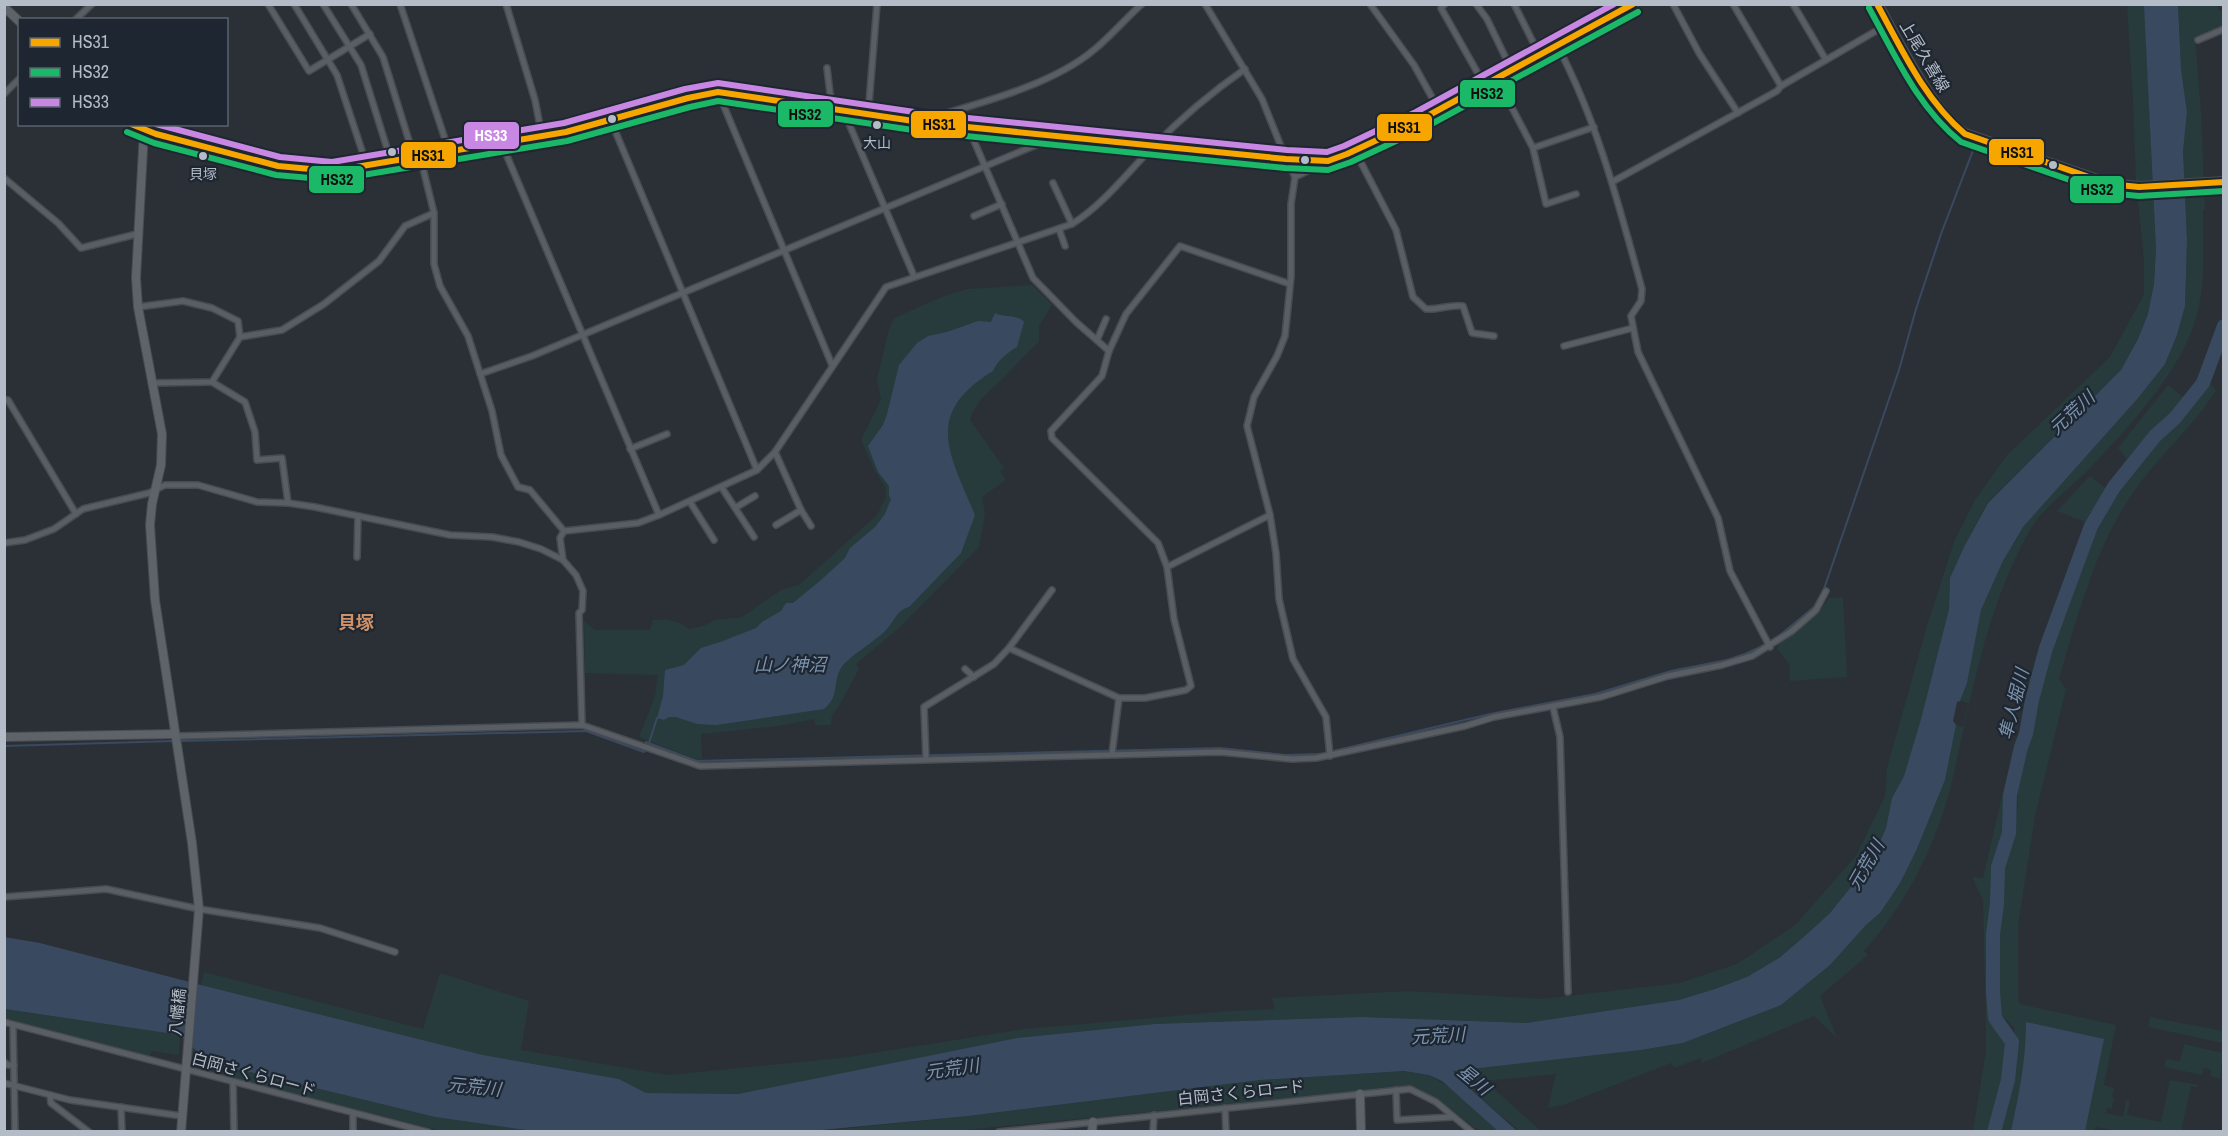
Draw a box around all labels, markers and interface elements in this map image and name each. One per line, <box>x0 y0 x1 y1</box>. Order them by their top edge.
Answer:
street label: 上尾久喜線 <box>1895 16 1955 96</box>
legend <box>18 18 228 126</box>
text: HS31 <box>72 29 110 54</box>
text: HS32 <box>72 59 109 84</box>
line badge: HS32 <box>1459 79 1516 108</box>
text: HS32 <box>1471 82 1503 104</box>
text: HS33 <box>72 89 109 114</box>
line badge: HS32 <box>777 100 834 128</box>
text: HS32 <box>789 103 821 125</box>
line badge: HS31 <box>910 110 967 139</box>
unlabelled marker <box>606 113 618 125</box>
text: HS31 <box>923 113 956 135</box>
line badge: HS31 <box>1376 113 1433 142</box>
text: HS31 <box>1388 116 1421 138</box>
marker: 大山 <box>871 119 883 131</box>
line badge: HS33 <box>463 121 520 150</box>
text: HS33 <box>475 124 507 146</box>
place label: 大山 <box>863 134 891 152</box>
line badge: HS31 <box>1988 138 2045 166</box>
line badge: HS31 <box>400 141 457 169</box>
text: HS31 <box>2001 141 2034 163</box>
text: HS31 <box>412 144 445 166</box>
unlabelled marker <box>386 146 398 158</box>
marker: 貝塚 <box>197 150 209 162</box>
unlabelled marker <box>1299 154 1311 166</box>
unlabelled marker <box>2047 159 2059 171</box>
place label: 貝塚 <box>189 165 217 183</box>
line badge: HS32 <box>308 165 365 194</box>
text: HS32 <box>321 168 353 190</box>
line badge: HS32 <box>2069 175 2125 204</box>
text: HS32 <box>2081 178 2113 200</box>
water label: 元荒川 <box>2043 384 2101 440</box>
district label: 貝塚 <box>338 610 374 635</box>
water label: 山ノ神沼 <box>754 652 829 677</box>
water label: 隼人堀川 <box>1993 664 2035 742</box>
water label: 元荒川 <box>1841 833 1891 894</box>
street label: 八幡橋 <box>164 987 190 1037</box>
water label: 元荒川 <box>1410 1022 1468 1049</box>
street label: 白岡さくらロード <box>189 1047 319 1101</box>
water label: 元荒川 <box>923 1052 982 1085</box>
water label: 星川 <box>1452 1059 1498 1102</box>
water label: 元荒川 <box>446 1071 504 1102</box>
street label: 白岡さくらロード <box>1176 1074 1306 1110</box>

